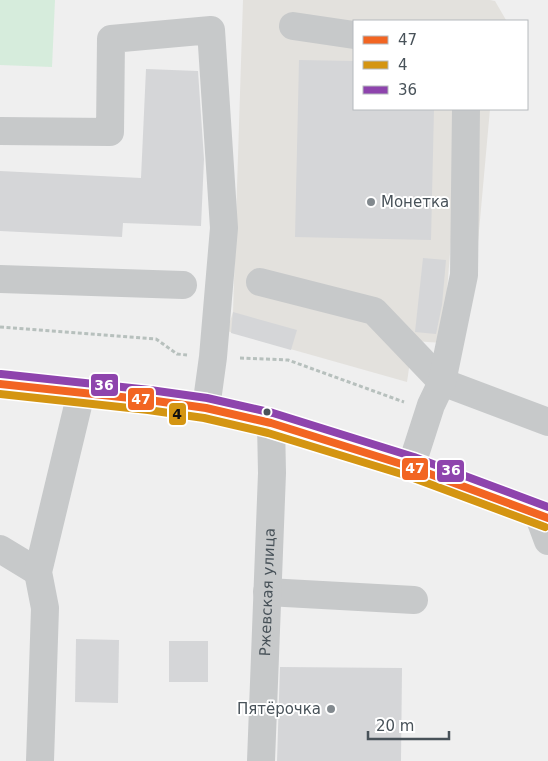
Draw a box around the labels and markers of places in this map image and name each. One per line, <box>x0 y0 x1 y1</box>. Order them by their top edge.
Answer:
place label: Монетка <box>381 193 449 211</box>
marker: Монетка <box>365 196 377 208</box>
unlabelled marker <box>262 407 272 417</box>
place label: Пятёрочка <box>237 700 321 718</box>
marker: Пятёрочка <box>325 703 337 715</box>

